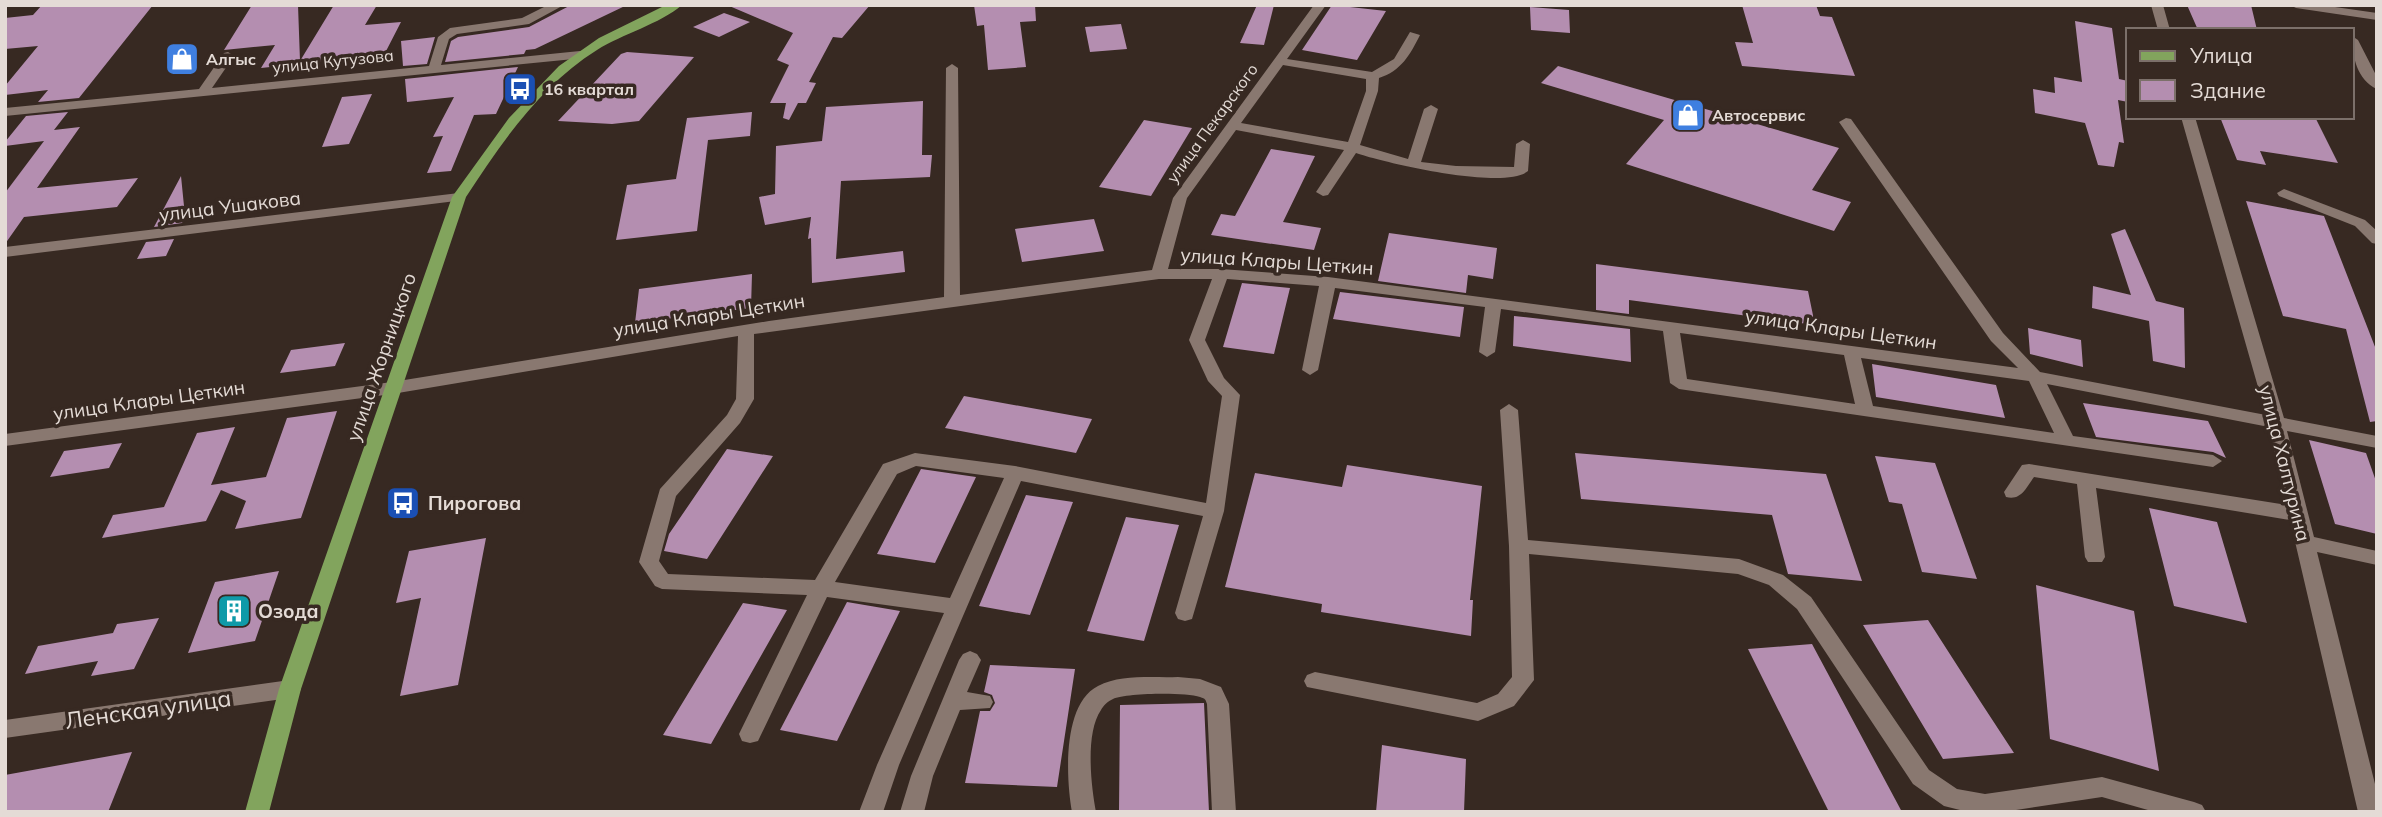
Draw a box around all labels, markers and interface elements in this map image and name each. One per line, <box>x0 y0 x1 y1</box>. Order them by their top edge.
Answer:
legend <box>2126 28 2354 119</box>
shop icon: Алгыс <box>163 40 201 78</box>
text: Улица <box>2189 42 2253 68</box>
street label: улица Кутузова <box>271 45 395 77</box>
place label: Алгыс <box>206 49 256 69</box>
street label: улица Пекарского <box>1162 60 1262 186</box>
bus stop icon: 16 квартал <box>501 70 539 108</box>
text: Здание <box>2190 77 2266 103</box>
place label: 16 квартал <box>544 79 634 99</box>
shop icon: Автосервис <box>1669 96 1707 134</box>
place label: Автосервис <box>1712 105 1806 125</box>
street label: улица Ушакова <box>158 185 302 227</box>
street label: улица Клары Цеткин <box>1180 242 1374 280</box>
street label: улица Жорницкого <box>341 270 421 444</box>
street label: улица Клары Цеткин <box>612 288 806 342</box>
street label: улица Клары Цеткин <box>1743 304 1939 354</box>
street label: улица Клары Цеткин <box>51 375 247 425</box>
street label: улица Халтурина <box>2254 382 2316 544</box>
bus stop icon: Пирогова <box>384 484 422 522</box>
place label: Пирогова <box>428 491 521 515</box>
building icon: Озода <box>215 592 253 630</box>
place label: Озода <box>258 599 319 623</box>
street label: Ленская улица <box>63 683 233 735</box>

